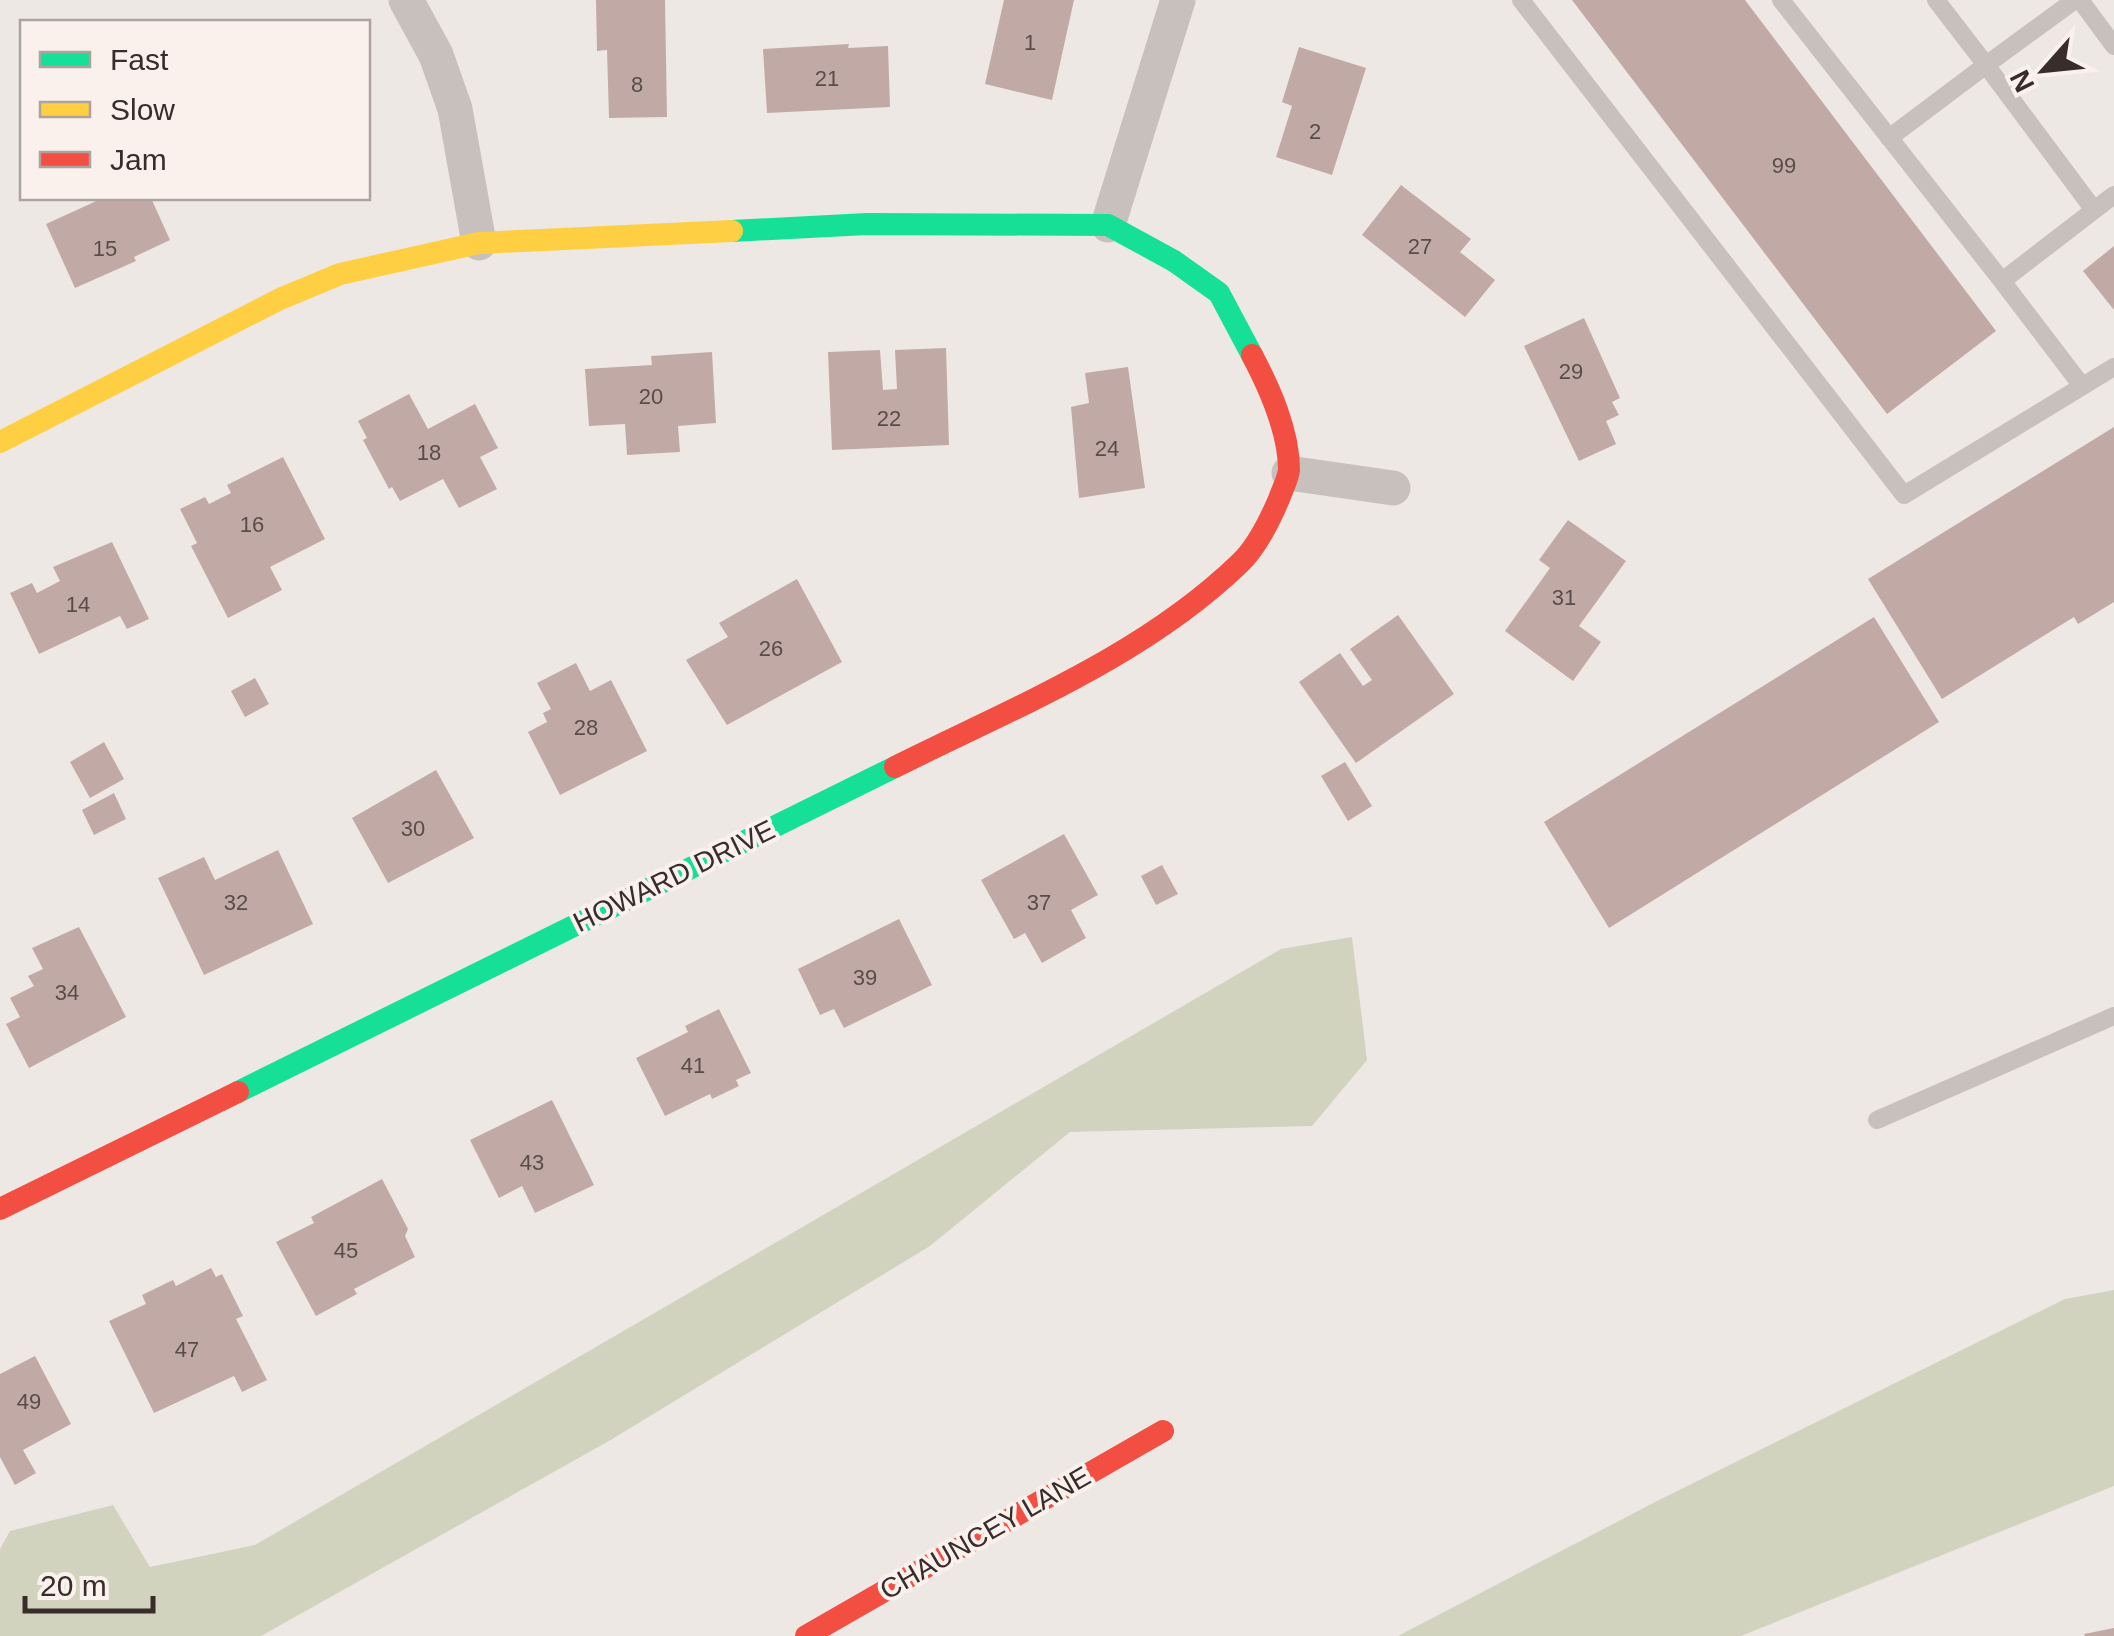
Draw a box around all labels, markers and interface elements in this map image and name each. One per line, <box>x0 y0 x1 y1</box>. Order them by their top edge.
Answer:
legend <box>20 20 370 200</box>
north arrow <box>1994 20 2094 120</box>
house number: 1 <box>1024 30 1036 55</box>
text: Fast <box>110 43 169 76</box>
text: N <box>2004 65 2041 97</box>
house number: 21 <box>815 66 839 91</box>
house number: 8 <box>631 72 643 97</box>
text: Slow <box>110 93 175 126</box>
house number: 2 <box>1309 119 1321 144</box>
text: Jam <box>110 143 167 176</box>
house number: 99 <box>1772 153 1796 178</box>
house number: 27 <box>1408 234 1432 259</box>
house number: 15 <box>93 236 117 261</box>
house number: 29 <box>1559 359 1583 384</box>
house number: 20 <box>639 384 663 409</box>
house number: 22 <box>877 406 901 431</box>
house number: 24 <box>1095 436 1119 461</box>
house number: 18 <box>417 440 441 465</box>
house number: 16 <box>240 512 264 537</box>
house number: 31 <box>1552 585 1576 610</box>
house number: 14 <box>66 592 90 617</box>
house number: 26 <box>759 636 783 661</box>
house number: 28 <box>574 715 598 740</box>
street label: HOWARD DRIVE <box>568 814 780 938</box>
house number: 30 <box>401 816 425 841</box>
house number: 32 <box>224 890 248 915</box>
house number: 37 <box>1027 890 1051 915</box>
house number: 39 <box>853 965 877 990</box>
house number: 34 <box>55 980 79 1005</box>
house number: 41 <box>681 1053 705 1078</box>
house number: 43 <box>520 1150 544 1175</box>
house number: 45 <box>334 1238 358 1263</box>
house number: 47 <box>175 1337 199 1362</box>
house number: 49 <box>17 1389 41 1414</box>
street label: CHAUNCEY LANE <box>874 1460 1096 1606</box>
scale bar <box>25 1551 152 1613</box>
text: 20 m <box>40 1569 107 1602</box>

